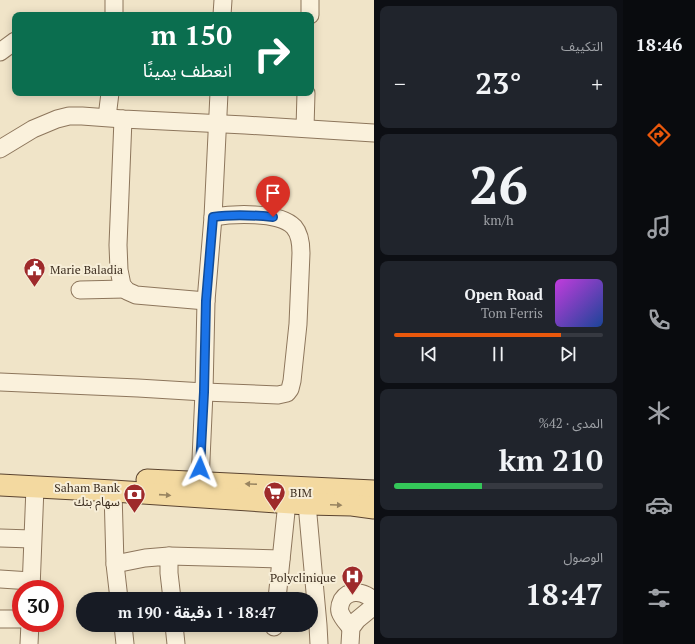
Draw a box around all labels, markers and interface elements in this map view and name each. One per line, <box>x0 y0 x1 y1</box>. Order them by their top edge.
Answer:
text: 150 m <box>151 16 232 53</box>
icon: right <box>246 28 298 80</box>
text: 18:46 <box>636 32 682 56</box>
text: التكييف <box>561 37 603 55</box>
text: انعطف يمينًا <box>143 58 232 82</box>
text: 23° <box>475 63 522 103</box>
text: − <box>394 69 406 98</box>
text: + <box>591 69 603 98</box>
icon: directions <box>645 121 673 149</box>
text: 26 <box>469 150 528 219</box>
pin <box>256 176 290 217</box>
icon: arrive <box>262 182 284 204</box>
text: km/h <box>483 211 514 229</box>
icon: music <box>645 213 673 241</box>
public building icon: Marie Baladia <box>22 256 48 289</box>
place label: Marie Baladia <box>50 262 123 277</box>
text: Open Road <box>464 284 543 304</box>
text: Tom Ferris <box>481 304 543 322</box>
icon: phone <box>645 306 673 334</box>
icon: previous <box>418 343 440 365</box>
icon: pause <box>487 343 509 365</box>
icon: next <box>557 343 579 365</box>
icon: climate <box>645 399 673 427</box>
text: المدى · 42% <box>538 414 603 432</box>
text: 210 km <box>499 440 603 480</box>
position arrow <box>179 447 221 489</box>
supermarket icon: BIM <box>262 479 288 512</box>
place label: Saham Bank سهام بنك <box>54 480 121 511</box>
bank icon: Saham Bank سهام بنك <box>122 481 148 514</box>
one-way arrow <box>245 481 257 488</box>
place label: BIM <box>290 485 313 500</box>
one-way arrow <box>159 491 171 498</box>
icon: car <box>645 491 673 519</box>
one-way arrow <box>330 501 342 508</box>
text: الوصول <box>563 548 603 566</box>
hospital icon: Polyclinique <box>339 564 365 597</box>
place label: Polyclinique <box>270 570 336 585</box>
text: 18:47 <box>525 574 603 614</box>
speed limit sign: 30 <box>12 580 64 632</box>
icon: filters <box>645 584 673 612</box>
text: 18:47 · 1 دقيقة · 190 m <box>118 602 276 622</box>

